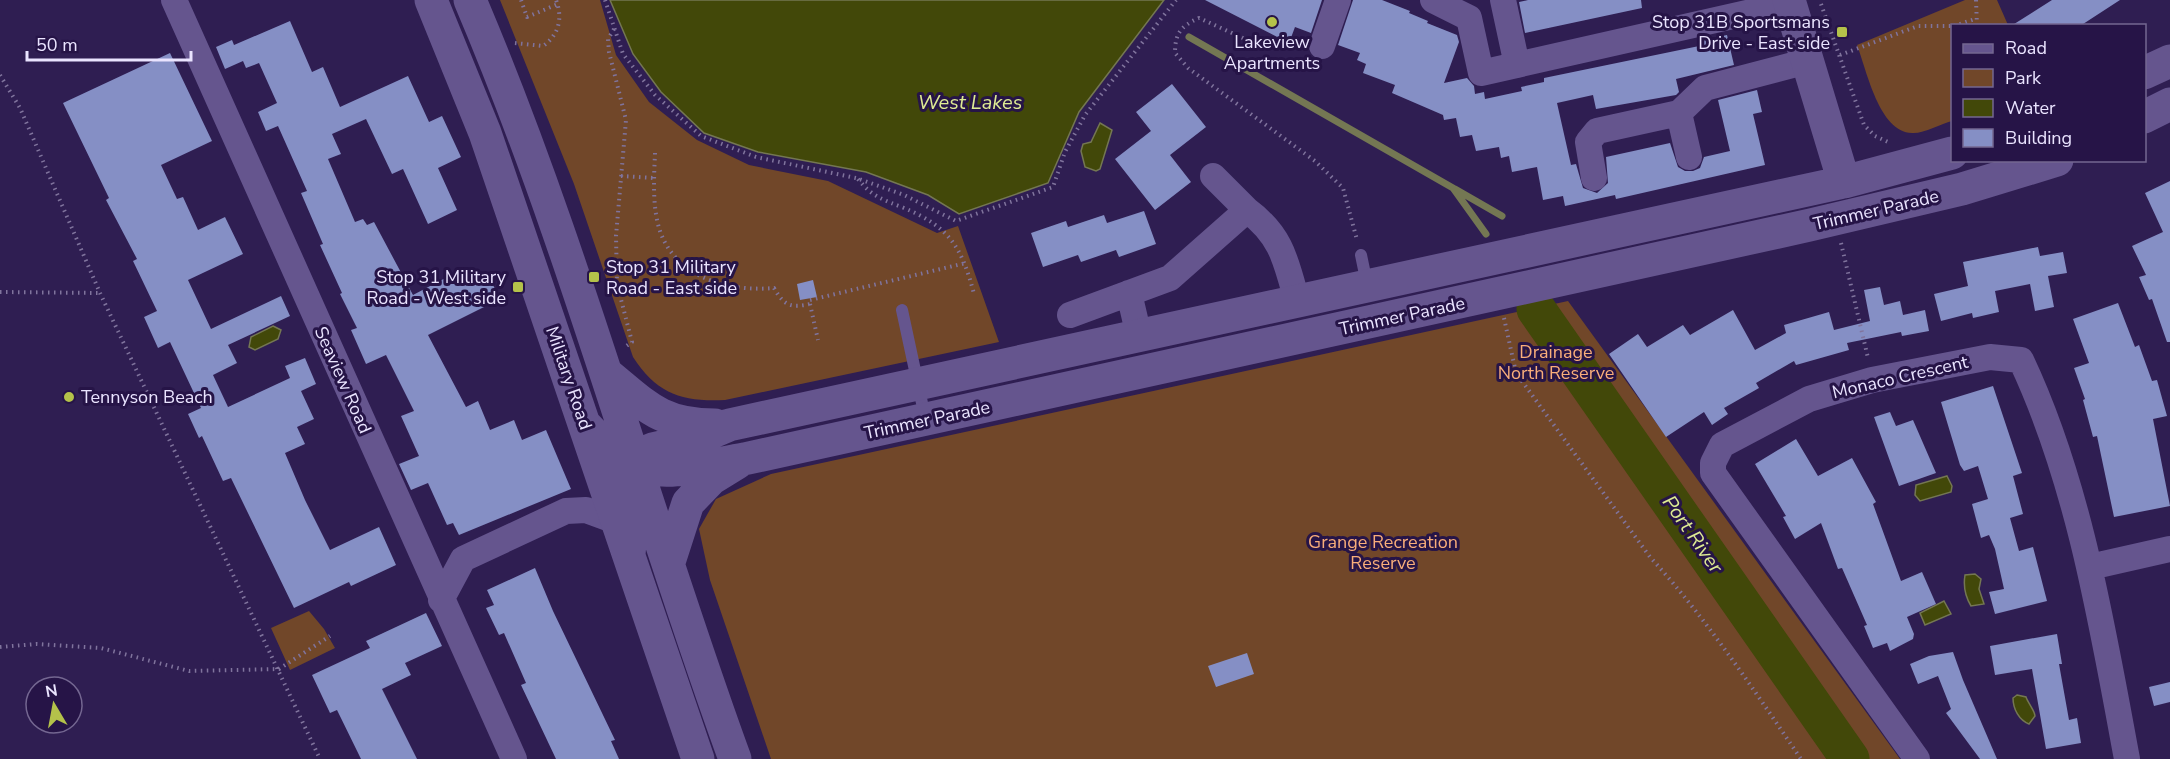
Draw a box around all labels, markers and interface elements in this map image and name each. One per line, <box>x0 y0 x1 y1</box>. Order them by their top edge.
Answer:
place label: Stop 31B Sportsmans Drive - East side <box>1652 10 1830 55</box>
marker: Lakeview Apartments <box>1265 15 1279 29</box>
scale bar <box>27 24 190 62</box>
legend <box>1951 24 2146 162</box>
marker: Stop 31B Sportsmans Drive - East side <box>1835 25 1849 39</box>
place label: Lakeview Apartments <box>1224 30 1320 75</box>
text: 50 m <box>36 33 78 57</box>
text: Road <box>2005 36 2047 60</box>
text: Park <box>2005 66 2042 90</box>
water label: West Lakes <box>918 89 1022 116</box>
text: Water <box>2005 96 2056 120</box>
text: Building <box>2005 126 2072 150</box>
street label: Trimmer Parade <box>1811 184 1941 236</box>
place label: Stop 31 Military Road - East side <box>606 255 737 300</box>
place label: Stop 31 Military Road - West side <box>367 265 507 310</box>
marker: Stop 31 Military Road - East side <box>587 270 601 284</box>
marker: Stop 31 Military Road - West side <box>511 280 525 294</box>
street label: Trimmer Parade <box>1337 291 1467 341</box>
street label: Seaview Road <box>309 323 377 437</box>
street label: Military Road <box>540 323 598 433</box>
park label: Drainage North Reserve <box>1498 340 1614 385</box>
street label: Monaco Crescent <box>1830 350 1971 404</box>
place label: Tennyson Beach <box>81 385 213 409</box>
marker: Tennyson Beach <box>62 390 76 404</box>
street label: Trimmer Parade <box>862 395 992 445</box>
water label: Port River <box>1656 490 1730 579</box>
park label: Grange Recreation Reserve <box>1308 530 1458 575</box>
north arrow <box>24 675 84 735</box>
text: N <box>44 679 59 703</box>

